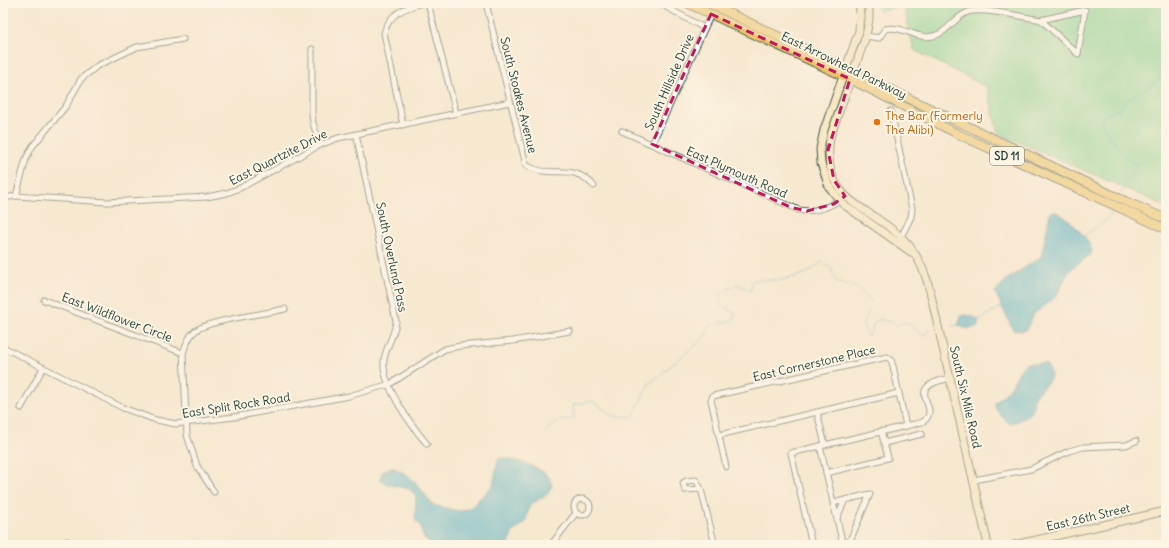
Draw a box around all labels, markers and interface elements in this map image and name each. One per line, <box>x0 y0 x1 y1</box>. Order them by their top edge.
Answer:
street label: East Arrowhead Parkway <box>779 28 909 102</box>
street label: South Hillside Drive <box>641 32 697 132</box>
street label: South Stoakes Avenue <box>497 35 541 155</box>
place label: The Bar (Formerly The Alibi) <box>885 108 983 137</box>
marker: The Bar (Formerly The Alibi) <box>872 117 882 127</box>
street label: East Quartzite Drive <box>227 126 329 188</box>
street label: East Plymouth Road <box>684 143 790 201</box>
road number: SD 11 <box>990 147 1024 165</box>
street label: South Overlund Pass <box>373 201 411 313</box>
street label: East Wildflower Circle <box>60 289 174 345</box>
street label: East Cornerstone Place <box>751 342 877 384</box>
street label: South Six Mile Road <box>947 344 985 450</box>
street label: East Split Rock Road <box>181 389 291 421</box>
street label: East 26th Street <box>1045 500 1131 534</box>

